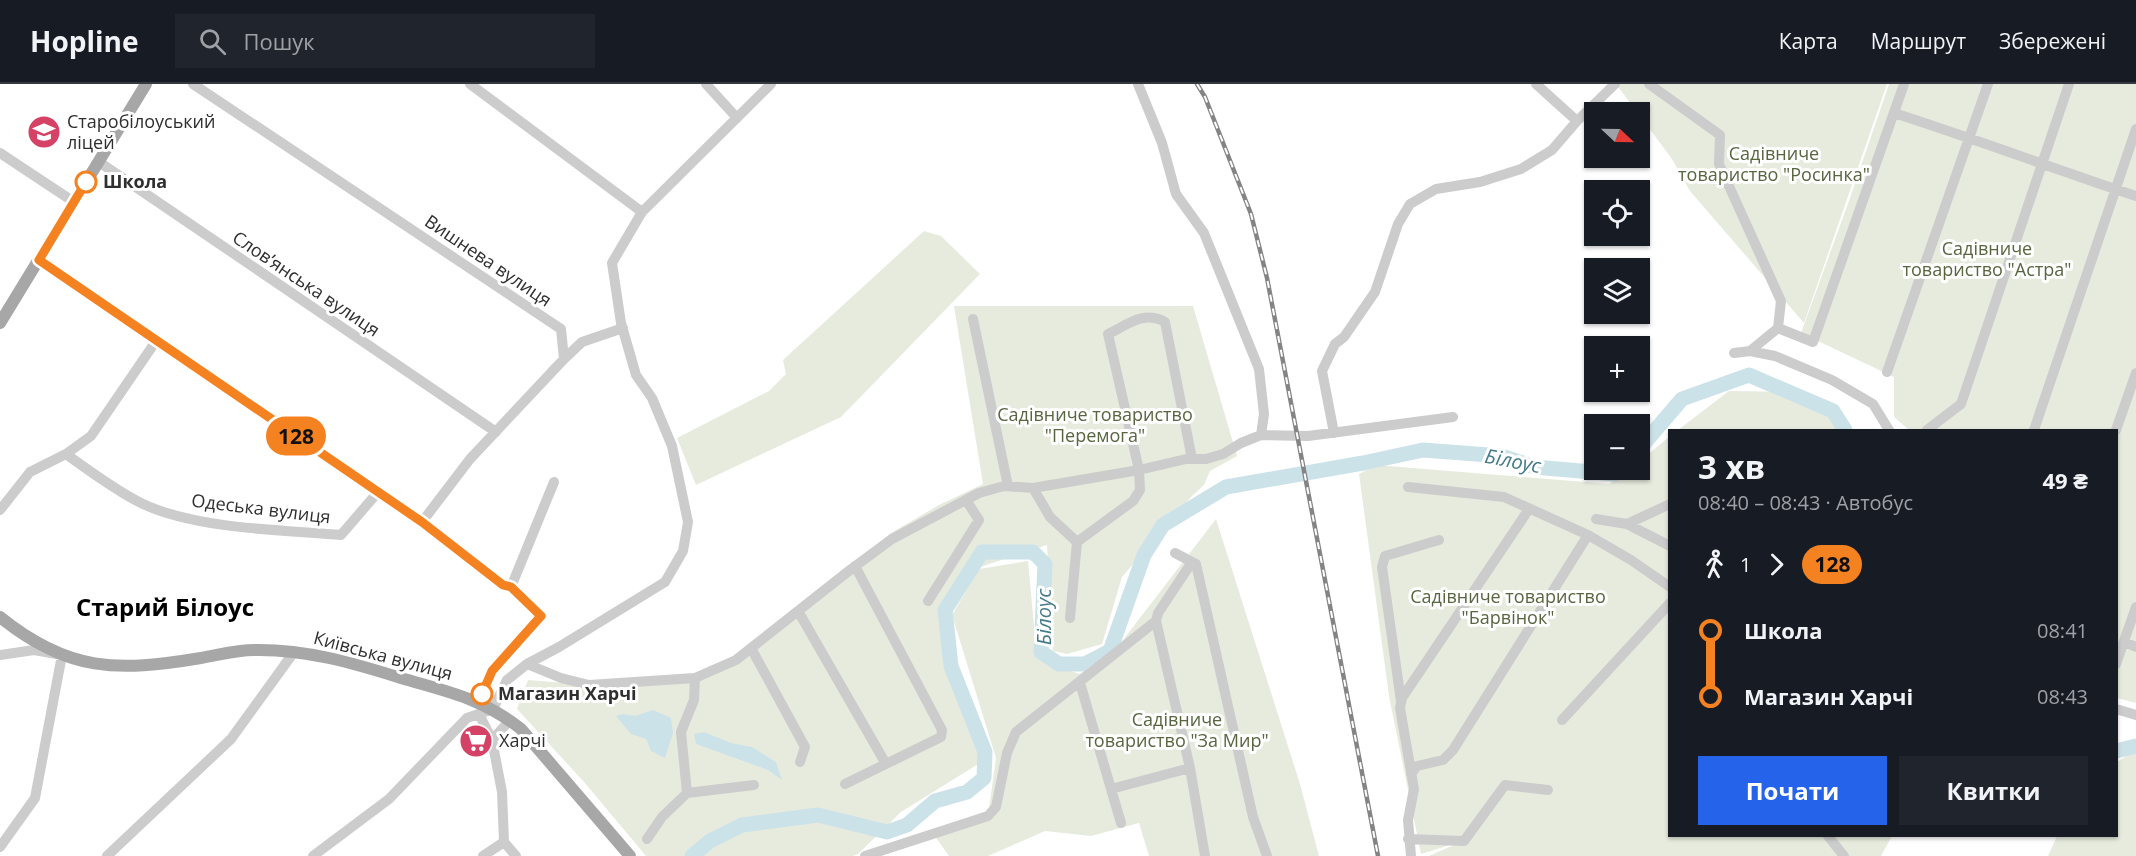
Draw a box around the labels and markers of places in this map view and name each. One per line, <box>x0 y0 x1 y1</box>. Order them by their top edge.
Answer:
place label: Старобілоуський ліцей <box>67 109 215 154</box>
school or university icon: Старобілоуський ліцей <box>26 114 62 150</box>
place label: Школа <box>103 169 167 193</box>
marker: Школа <box>75 171 97 193</box>
place label: Магазин Харчі <box>498 681 636 705</box>
marker: Магазин Харчі <box>471 683 493 705</box>
supermarket icon: Харчі <box>458 723 494 759</box>
place label: Харчі <box>499 728 546 752</box>

